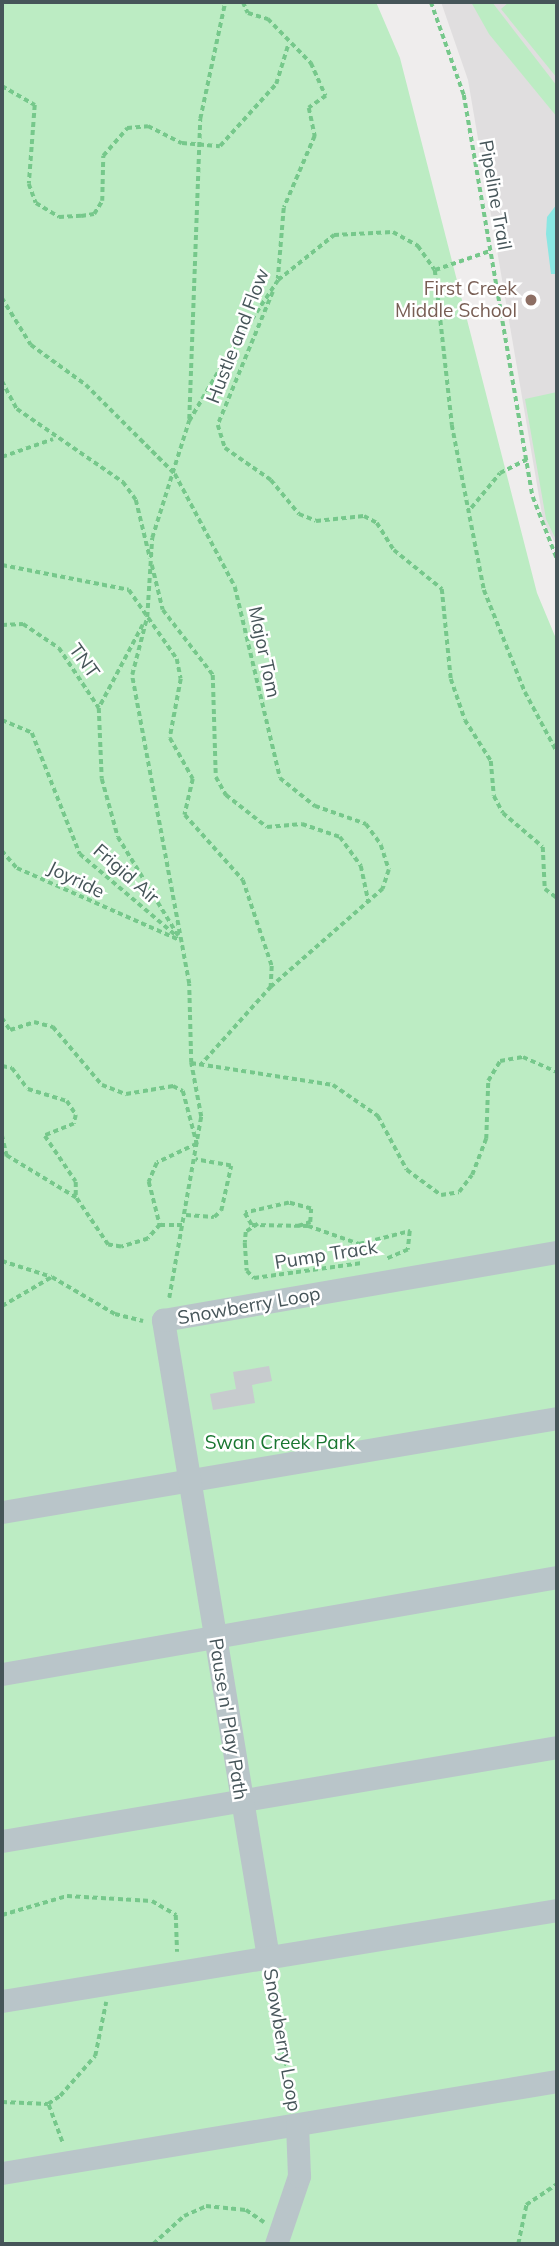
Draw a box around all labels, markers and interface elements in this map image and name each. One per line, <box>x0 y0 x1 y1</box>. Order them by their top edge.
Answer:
street label: Pipeline Trail <box>474 138 516 252</box>
street label: Hustle and Flow <box>202 265 274 407</box>
place label: First Creek Middle School <box>395 278 517 322</box>
marker: First Creek Middle School <box>523 292 539 308</box>
street label: Major Tom <box>243 604 285 700</box>
street label: TNT <box>64 639 104 683</box>
street label: Frigid Air <box>88 839 164 909</box>
street label: Joyride <box>44 857 108 903</box>
street label: Pump Track <box>273 1236 379 1274</box>
street label: Snowberry Loop <box>176 1282 322 1330</box>
park label: Swan Creek Park <box>205 1432 355 1454</box>
street label: Pause n' Play Path <box>204 1636 252 1802</box>
street label: Snowberry Loop <box>258 1967 306 2113</box>

